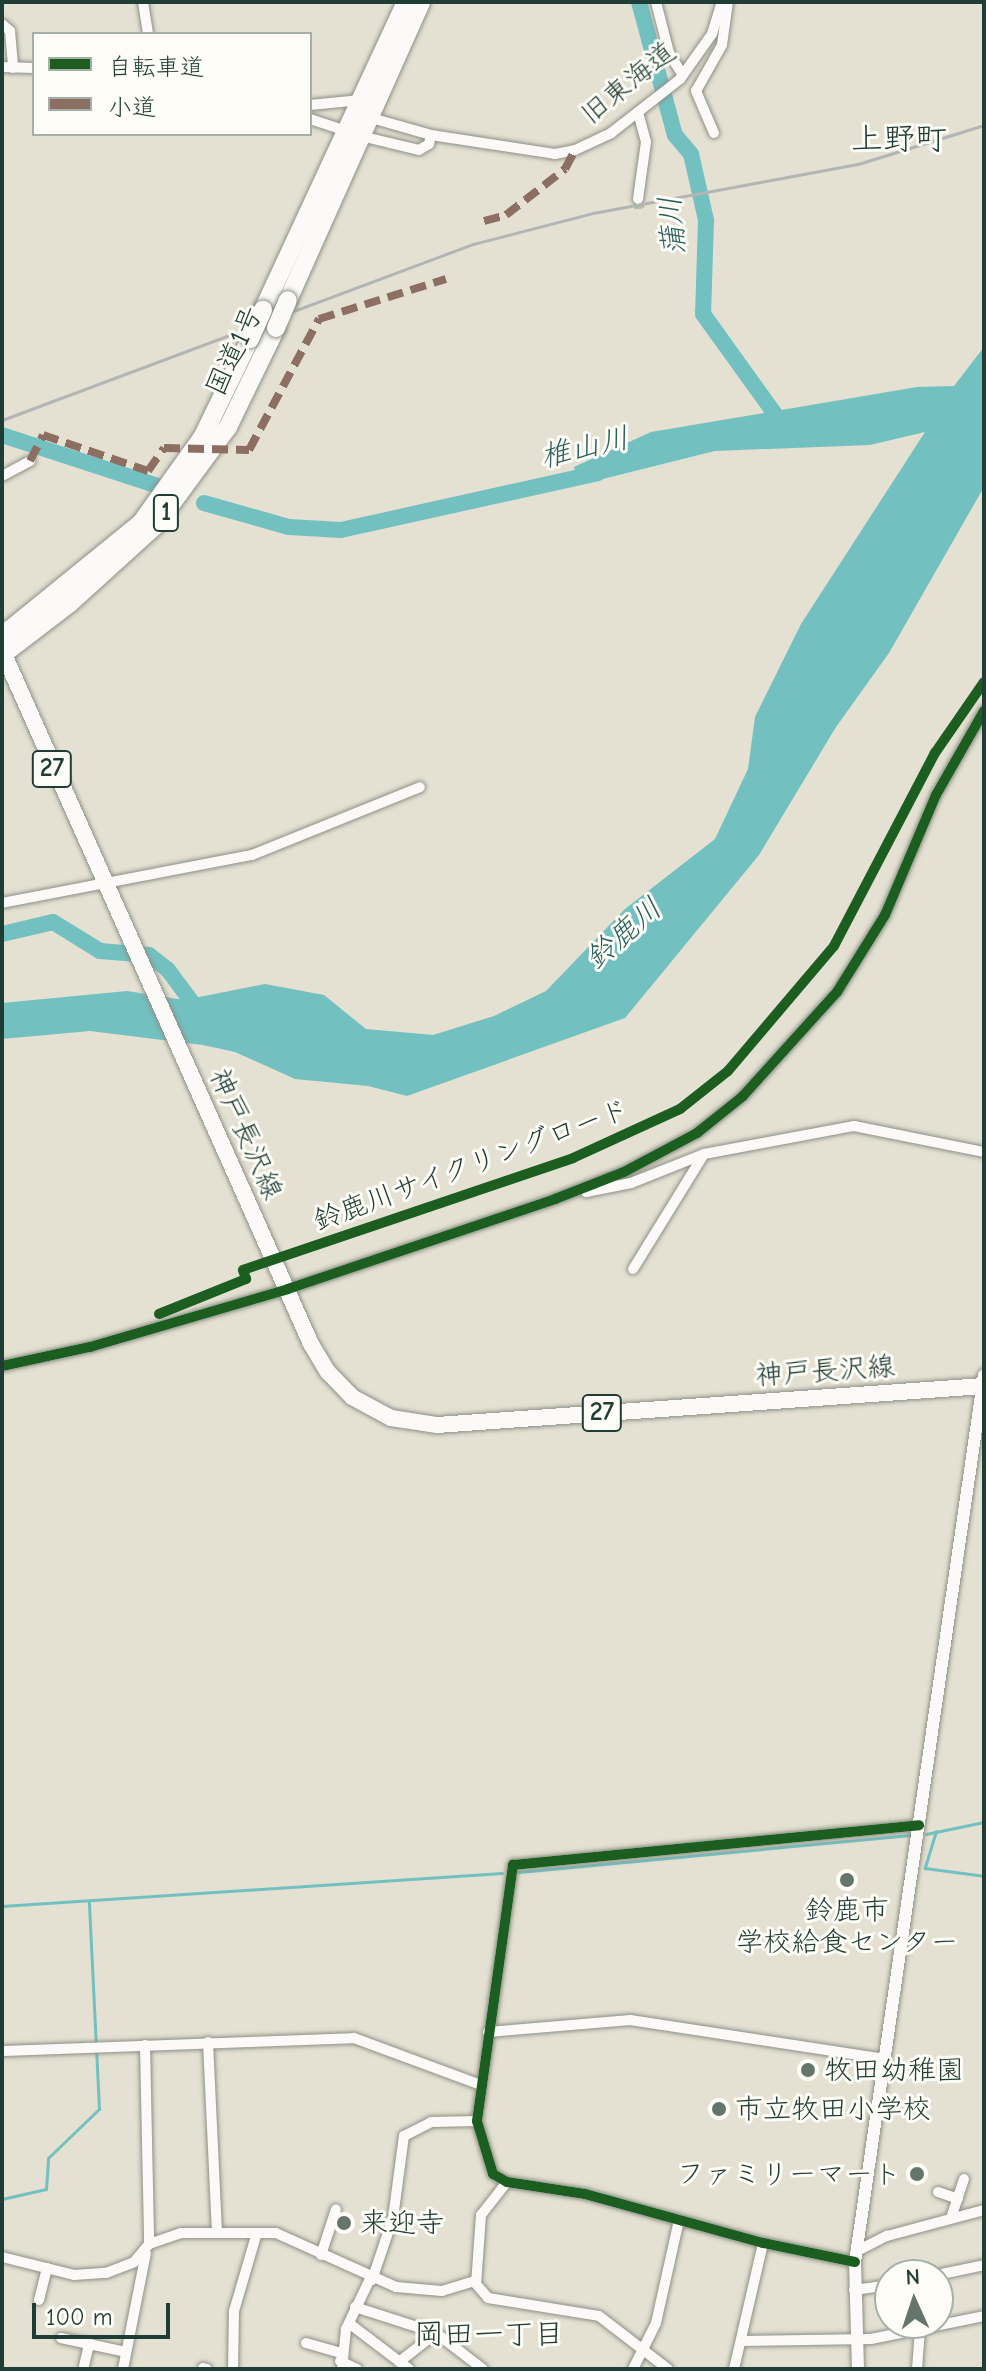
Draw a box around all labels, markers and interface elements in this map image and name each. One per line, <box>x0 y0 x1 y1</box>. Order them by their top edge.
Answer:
legend <box>32 32 312 136</box>
street label: 旧東海道 <box>574 35 682 131</box>
text: 自転車道 <box>108 53 204 81</box>
text: 小道 <box>108 93 156 121</box>
district label: 上野町 <box>851 120 947 158</box>
water label: 蒲川 <box>652 195 694 257</box>
street label: 国道1号 <box>199 301 269 401</box>
water label: 椎山川 <box>537 420 633 476</box>
road number: 1 <box>152 491 180 535</box>
road number: 27 <box>30 747 74 791</box>
water label: 鈴鹿川 <box>578 891 670 977</box>
street label: 神戸長沢線 <box>202 1063 290 1205</box>
street label: 鈴鹿川サイクリングロード <box>307 1092 635 1238</box>
street label: 神戸長沢線 <box>754 1349 896 1393</box>
road number: 27 <box>580 1391 624 1435</box>
marker: 鈴鹿市 学校給食センター <box>838 1871 856 1889</box>
place label: 鈴鹿市 学校給食センター <box>735 1893 959 1959</box>
place label: 牧田幼稚園 <box>824 2053 964 2087</box>
marker: 牧田幼稚園 <box>799 2061 817 2079</box>
place label: 市立牧田小学校 <box>735 2092 931 2126</box>
marker: 市立牧田小学校 <box>710 2100 728 2118</box>
place label: ファミリーマート <box>677 2157 901 2191</box>
marker: ファミリーマート <box>908 2165 926 2183</box>
place label: 来迎寺 <box>360 2206 444 2240</box>
marker: 来迎寺 <box>335 2214 353 2232</box>
north arrow <box>874 2259 954 2339</box>
text: N <box>905 2264 921 2290</box>
scale bar <box>36 2287 174 2337</box>
text: 100 m <box>46 2303 113 2331</box>
district label: 岡田一丁目 <box>414 2317 564 2353</box>

